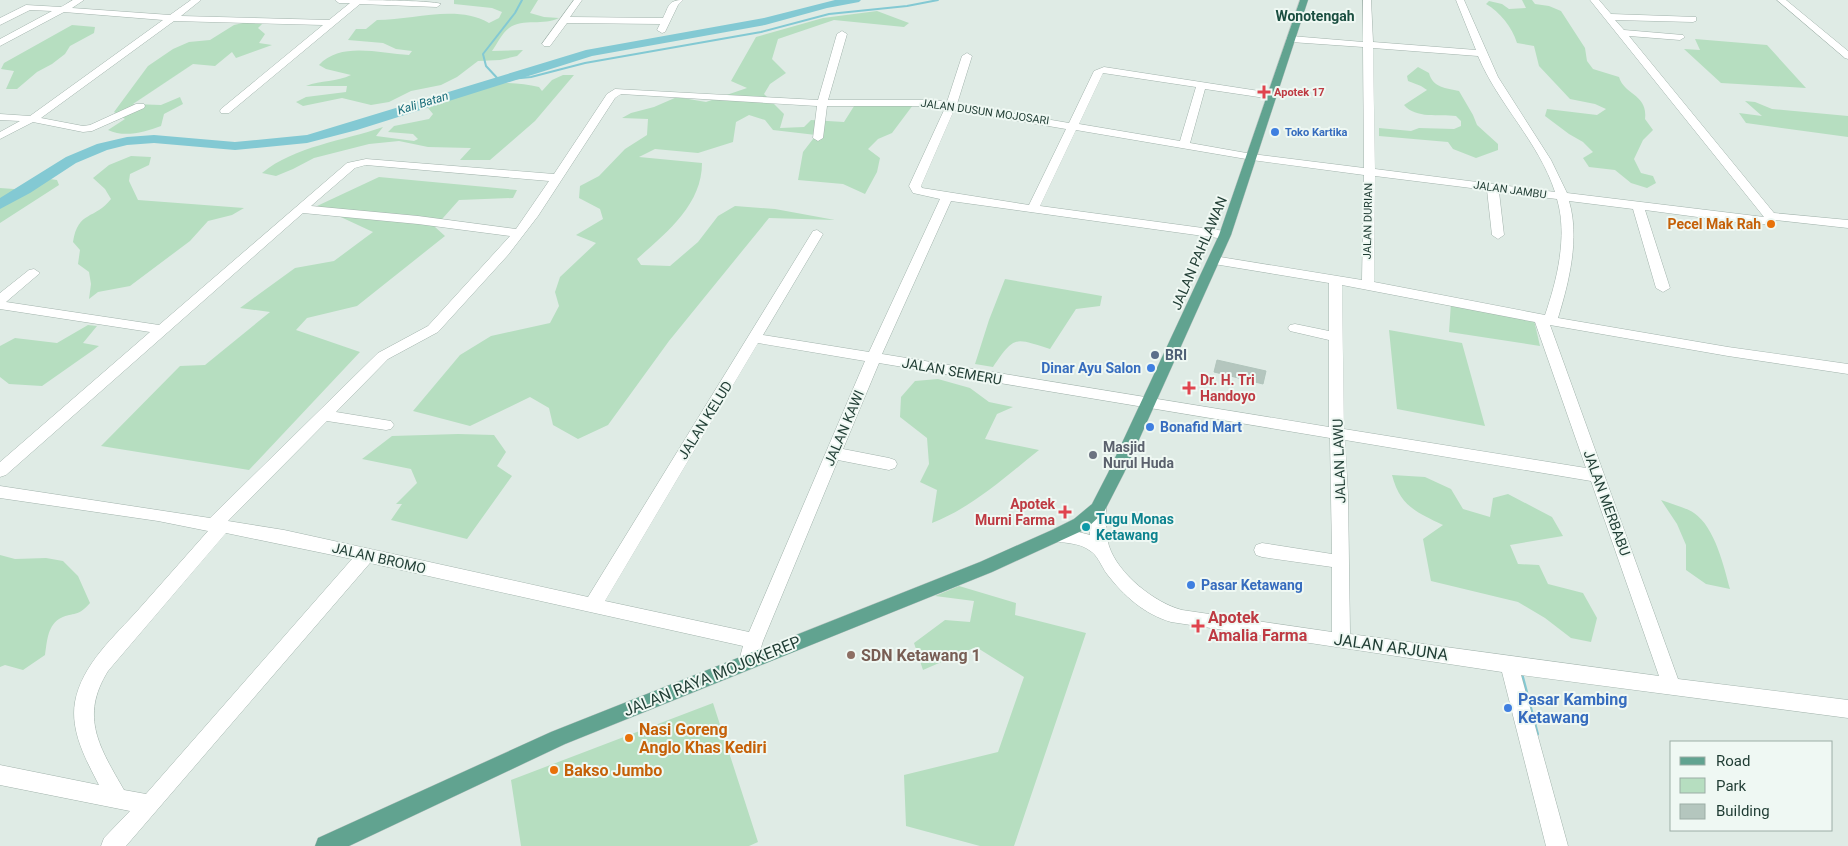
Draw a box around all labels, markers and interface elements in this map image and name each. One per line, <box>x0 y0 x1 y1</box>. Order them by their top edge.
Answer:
district label: Wonotengah <box>1275 8 1355 24</box>
marker: Apotek 17 <box>1258 86 1270 98</box>
place label: Apotek 17 <box>1274 86 1325 99</box>
water label: Kali Batan <box>396 89 450 117</box>
street label: JALAN DUSUN MOJOSARI <box>920 97 1050 127</box>
marker: Toko Kartika <box>1269 126 1281 138</box>
place label: Toko Kartika <box>1285 126 1348 139</box>
street label: JALAN JAMBU <box>1473 178 1547 202</box>
street label: JALAN DURIAN <box>1361 183 1375 259</box>
street label: JALAN PAHLAWAN <box>1168 194 1230 312</box>
place label: Pecel Mak Rah <box>1667 216 1761 232</box>
marker: Pecel Mak Rah <box>1765 218 1777 230</box>
place label: BRI <box>1165 347 1187 363</box>
marker: BRI <box>1149 349 1161 361</box>
street label: JALAN SEMERU <box>901 354 1003 388</box>
place label: Dinar Ayu Salon <box>1041 360 1141 376</box>
marker: Dinar Ayu Salon <box>1145 362 1157 374</box>
place label: Dr. H. Tri Handoyo <box>1200 372 1256 404</box>
street label: JALAN KELUD <box>675 378 735 462</box>
marker: Dr. H. Tri Handoyo <box>1182 381 1196 395</box>
street label: JALAN KAWI <box>821 388 867 468</box>
street label: JALAN LAWU <box>1330 418 1348 504</box>
place label: Bonafid Mart <box>1160 419 1242 435</box>
marker: Bonafid Mart <box>1144 421 1156 433</box>
place label: Masjid Nurul Huda <box>1103 439 1174 471</box>
street label: JALAN MERBABU <box>1580 448 1634 558</box>
marker: Masjid Nurul Huda <box>1087 449 1099 461</box>
place label: Apotek Murni Farma <box>975 496 1056 528</box>
marker: Apotek Murni Farma <box>1059 506 1071 518</box>
place label: Tugu Monas Ketawang <box>1096 511 1174 543</box>
marker: Tugu Monas Ketawang <box>1080 521 1092 533</box>
street label: JALAN BROMO <box>331 539 427 577</box>
place label: Pasar Ketawang <box>1201 577 1303 593</box>
marker: Pasar Ketawang <box>1185 579 1197 591</box>
place label: Apotek Amalia Farma <box>1208 608 1308 645</box>
marker: Apotek Amalia Farma <box>1192 620 1204 632</box>
street label: JALAN ARJUNA <box>1333 630 1450 665</box>
street label: JALAN RAYA MOJOKEREP <box>621 632 803 720</box>
place label: SDN Ketawang 1 <box>861 646 981 665</box>
marker: SDN Ketawang 1 <box>845 649 857 661</box>
place label: Pasar Kambing Ketawang <box>1518 690 1627 727</box>
marker: Pasar Kambing Ketawang <box>1502 702 1514 714</box>
place label: Nasi Goreng Anglo Khas Kediri <box>639 720 767 757</box>
marker: Nasi Goreng Anglo Khas Kediri <box>623 732 635 744</box>
legend <box>1670 741 1833 831</box>
text: Road <box>1716 752 1750 770</box>
place label: Bakso Jumbo <box>564 761 662 780</box>
marker: Bakso Jumbo <box>548 764 560 776</box>
text: Park <box>1716 777 1747 795</box>
text: Building <box>1716 802 1770 820</box>

